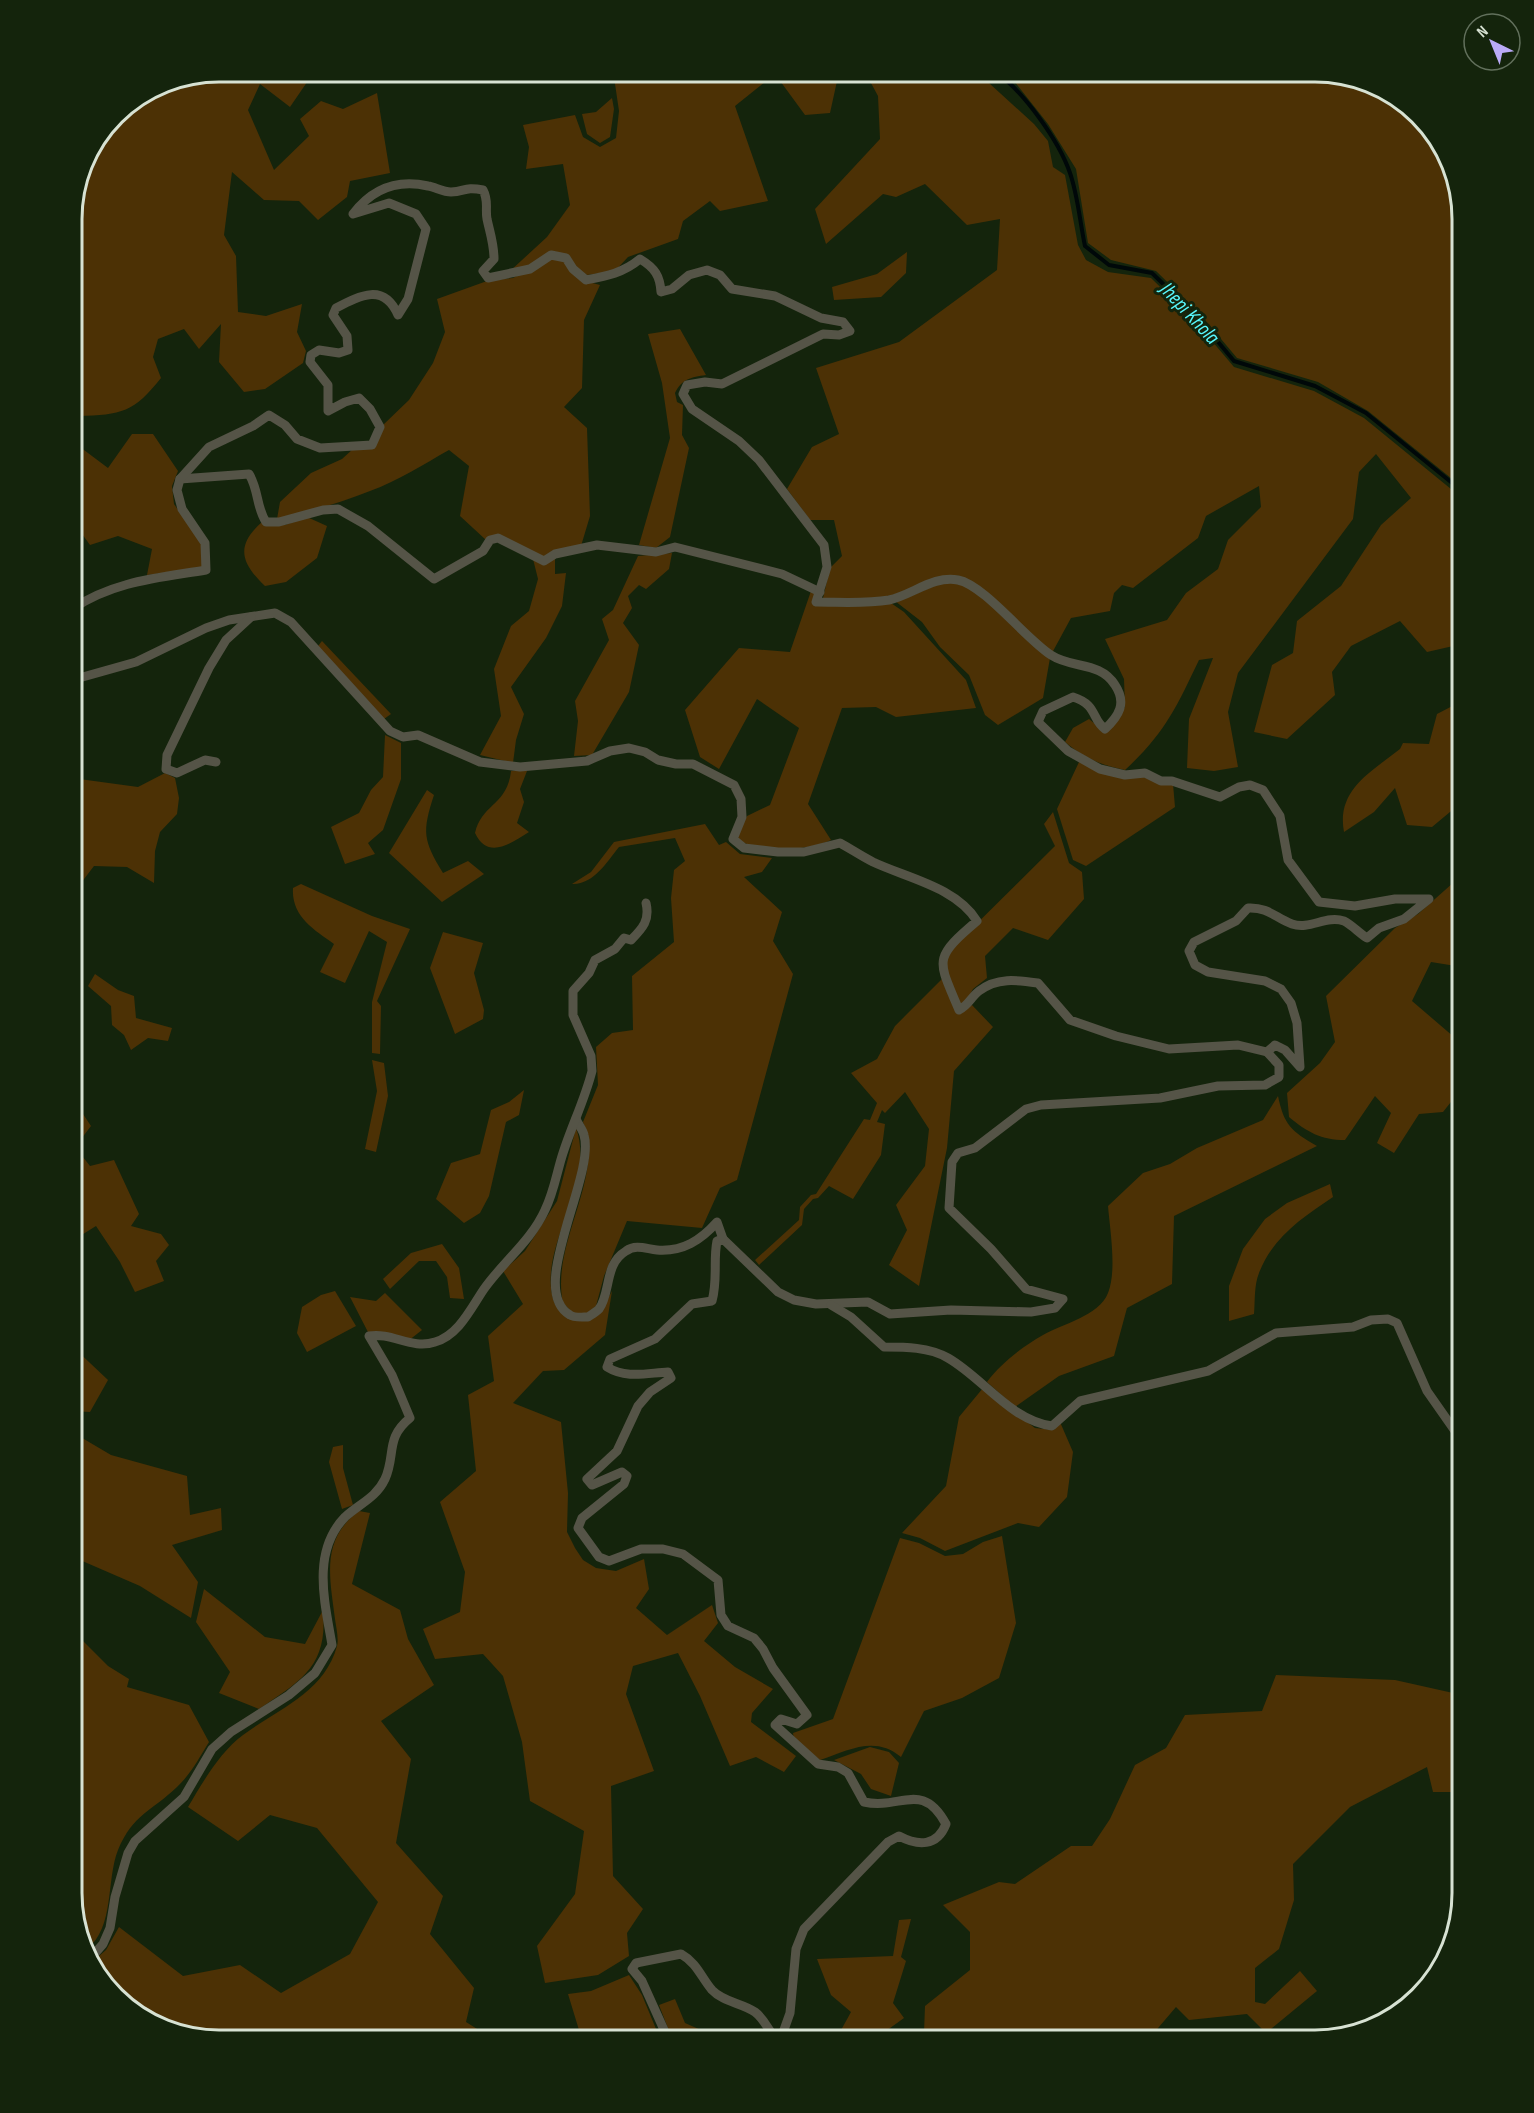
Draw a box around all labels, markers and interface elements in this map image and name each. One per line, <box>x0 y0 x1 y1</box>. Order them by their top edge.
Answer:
north arrow <box>1462 12 1522 72</box>
text: N <box>1473 22 1492 42</box>
water label: Jhepi Khola <box>1153 276 1225 350</box>

